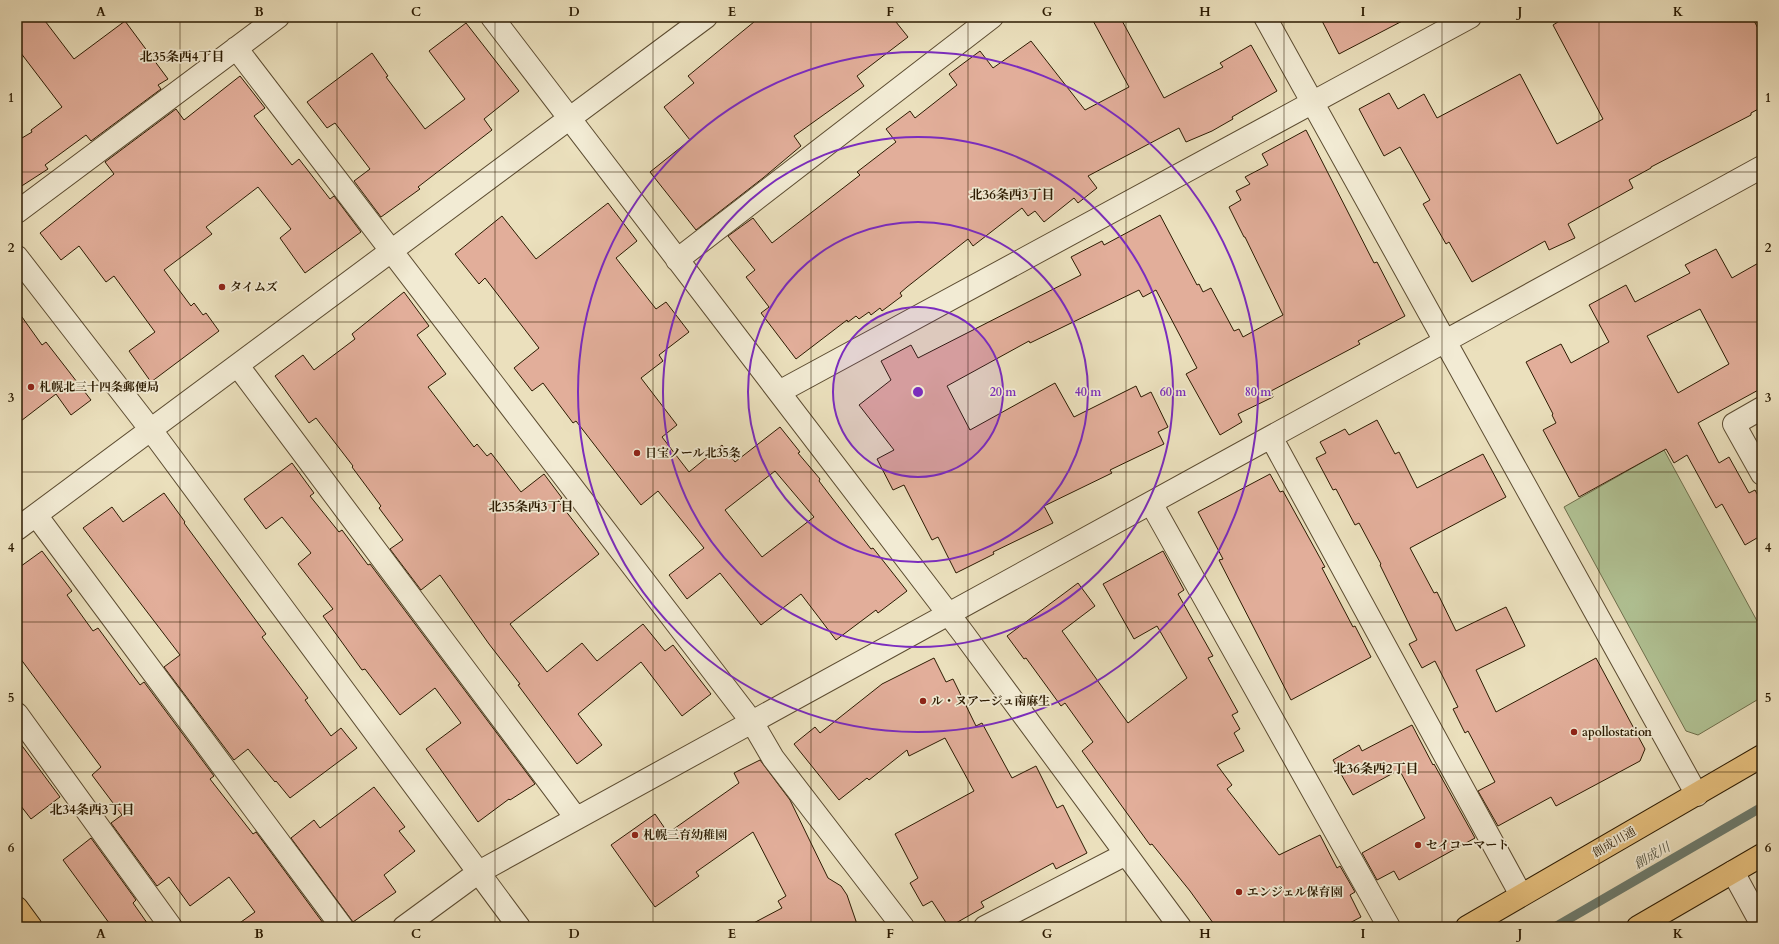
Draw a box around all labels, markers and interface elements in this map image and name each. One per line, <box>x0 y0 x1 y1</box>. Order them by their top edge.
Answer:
text: A <box>96 3 106 21</box>
text: B <box>254 3 264 21</box>
text: C <box>411 3 421 21</box>
text: D <box>568 3 580 21</box>
text: E <box>728 3 736 21</box>
text: F <box>886 3 894 21</box>
text: G <box>1042 3 1053 21</box>
text: H <box>1199 3 1211 21</box>
text: I <box>1360 3 1366 21</box>
text: J <box>1516 3 1523 21</box>
text: K <box>1673 3 1684 21</box>
district label: 北35条西4丁目 <box>140 48 224 66</box>
text: 1 <box>8 89 14 107</box>
text: 1 <box>1765 89 1771 107</box>
district label: 北36条西3丁目 <box>970 186 1054 204</box>
text: 2 <box>8 239 15 257</box>
text: 2 <box>1765 239 1772 257</box>
place label: タイムズ <box>230 279 278 295</box>
marker: タイムズ <box>217 282 227 292</box>
place label: 札幌北三十四条郵便局 <box>39 379 159 395</box>
marker: 札幌北三十四条郵便局 <box>26 382 36 392</box>
text: 20 m <box>990 384 1017 400</box>
text: 40 m <box>1075 384 1102 400</box>
text: 60 m <box>1160 384 1187 400</box>
text: 80 m <box>1245 384 1272 400</box>
centre of rings <box>911 385 925 399</box>
text: 3 <box>8 389 15 407</box>
text: 3 <box>1765 389 1772 407</box>
place label: 日宝ノール北35条 <box>645 445 741 461</box>
marker: 日宝ノール北35条 <box>632 448 642 458</box>
district label: 北35条西3丁目 <box>489 498 573 516</box>
text: 4 <box>8 539 15 557</box>
text: 4 <box>1765 539 1772 557</box>
text: 5 <box>8 689 14 707</box>
text: 5 <box>1765 689 1771 707</box>
place label: ル・ヌアージュ南麻生 <box>931 693 1050 709</box>
marker: ル・ヌアージュ南麻生 <box>918 696 928 706</box>
place label: apollostation <box>1582 724 1652 740</box>
marker: apollostation <box>1569 727 1579 737</box>
district label: 北36条西2丁目 <box>1334 760 1418 778</box>
district label: 北34条西3丁目 <box>50 801 134 819</box>
street label: 創成川通 <box>1589 823 1639 861</box>
place label: 札幌三育幼稚園 <box>643 827 727 843</box>
marker: 札幌三育幼稚園 <box>630 830 640 840</box>
place label: セイコーマート <box>1426 837 1509 853</box>
water label: 創成川 <box>1631 837 1675 874</box>
text: 6 <box>8 839 15 857</box>
text: 6 <box>1765 839 1772 857</box>
marker: セイコーマート <box>1413 840 1423 850</box>
place label: エンジェル保育園 <box>1247 884 1342 900</box>
marker: エンジェル保育園 <box>1234 887 1244 897</box>
text: A <box>96 925 106 943</box>
text: B <box>254 925 264 943</box>
text: C <box>411 925 421 943</box>
text: D <box>568 925 580 943</box>
text: E <box>728 925 736 943</box>
text: F <box>886 925 894 943</box>
text: G <box>1042 925 1053 943</box>
text: H <box>1199 925 1211 943</box>
text: I <box>1360 925 1366 943</box>
text: J <box>1516 925 1523 943</box>
text: K <box>1673 925 1684 943</box>

